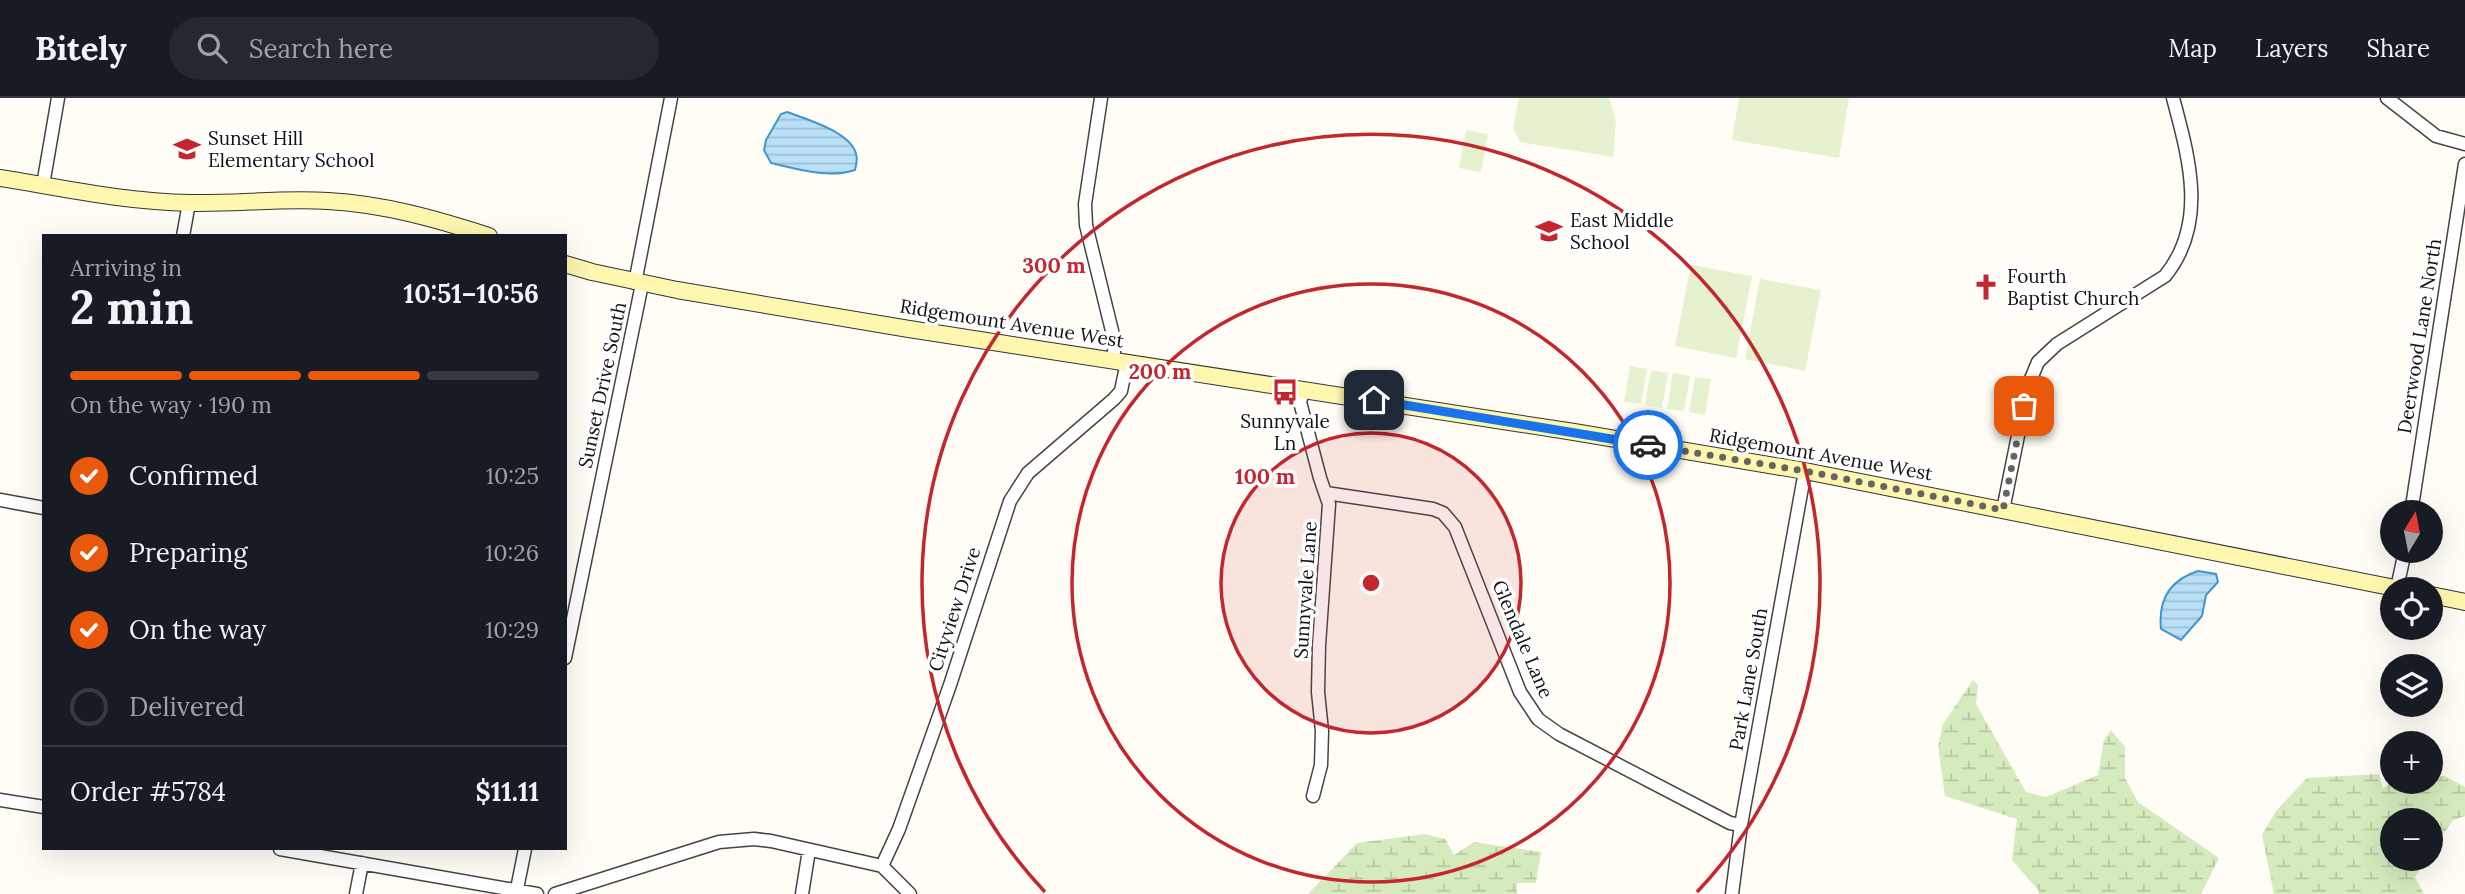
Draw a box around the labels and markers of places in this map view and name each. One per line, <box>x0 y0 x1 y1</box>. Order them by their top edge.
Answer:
place label: Sunset Hill Elementary School <box>208 126 374 172</box>
school or university icon: Sunset Hill Elementary School <box>172 134 202 164</box>
place label: East Middle School <box>1570 208 1674 254</box>
school or university icon: East Middle School <box>1534 216 1564 246</box>
place label: Fourth Baptist Church <box>2007 264 2139 310</box>
church icon: Fourth Baptist Church <box>1971 272 2001 302</box>
pin <box>1344 370 1404 430</box>
pin <box>1994 376 2054 436</box>
bus stop icon: Sunnyvale Ln <box>1270 377 1300 407</box>
place label: Sunnyvale Ln <box>1240 409 1330 455</box>
centre of rings <box>1359 571 1383 595</box>

